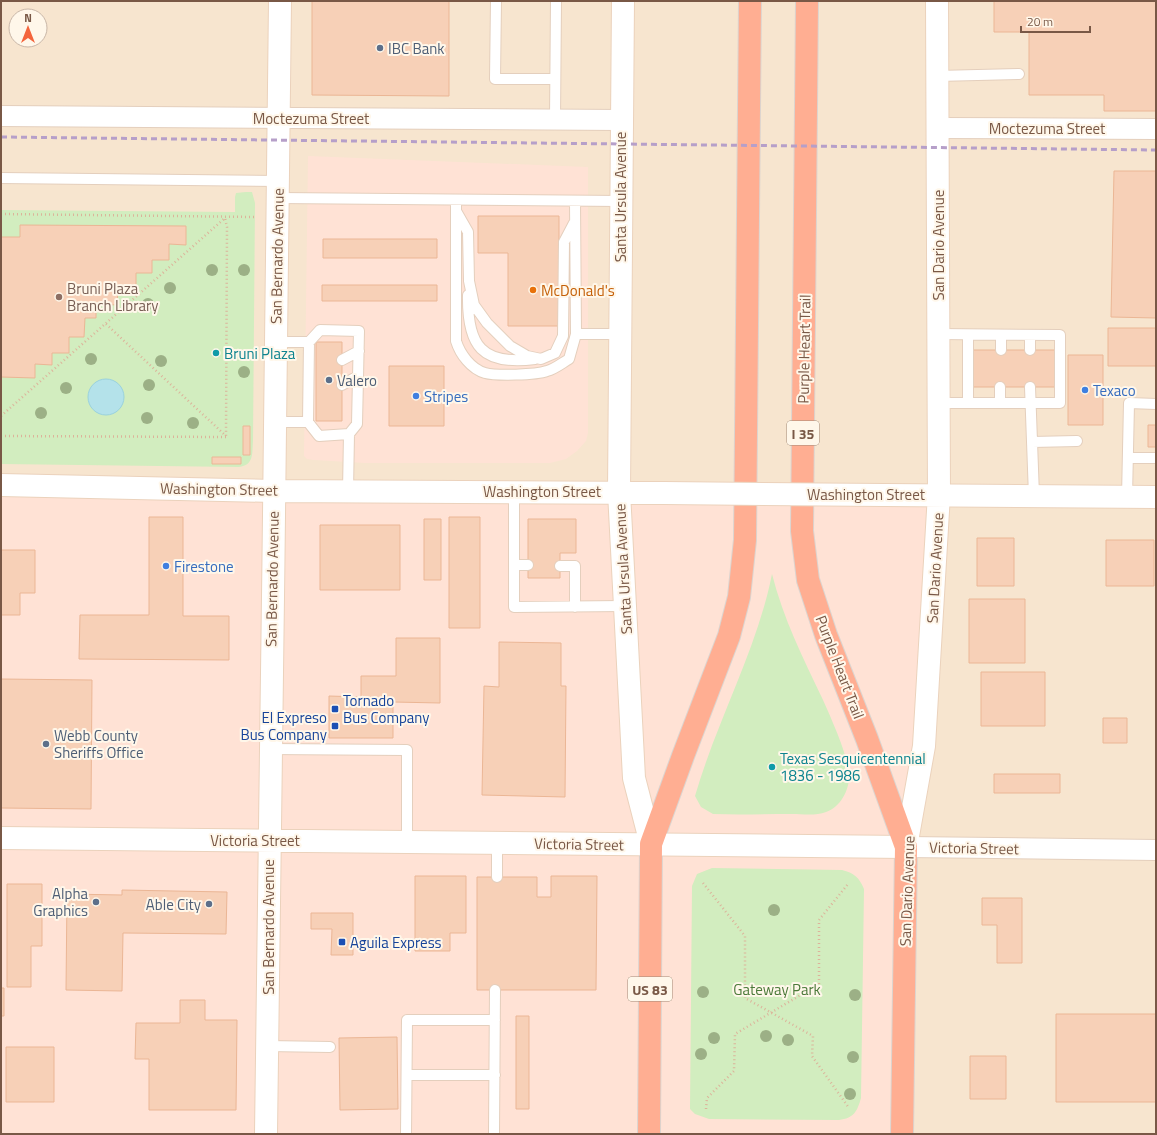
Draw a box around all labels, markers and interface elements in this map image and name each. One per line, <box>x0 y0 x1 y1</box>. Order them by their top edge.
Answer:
north arrow <box>8 8 48 48</box>
scale bar <box>1021 8 1090 34</box>
text: N <box>24 10 32 26</box>
text: 20 m <box>1027 12 1053 31</box>
place label: IBC Bank <box>388 37 444 60</box>
marker: IBC Bank <box>375 43 385 53</box>
street label: Moctezuma Street <box>253 107 370 130</box>
street label: Moctezuma Street <box>989 117 1106 140</box>
street label: Santa Ursula Avenue <box>609 132 632 262</box>
street label: San Bernardo Avenue <box>264 188 290 324</box>
street label: San Dario Avenue <box>927 190 950 300</box>
place label: Bruni Plaza Branch Library <box>67 277 158 317</box>
place label: McDonald's <box>541 279 615 302</box>
marker: McDonald's <box>528 285 538 295</box>
marker: Bruni Plaza Branch Library <box>54 292 64 302</box>
street label: Purple Heart Trail <box>792 294 816 404</box>
place label: Bruni Plaza <box>224 342 296 365</box>
marker: Bruni Plaza <box>211 348 221 358</box>
place label: Valero <box>337 369 377 392</box>
marker: Valero <box>324 375 334 385</box>
place label: Texaco <box>1093 379 1136 402</box>
place label: Stripes <box>424 385 468 408</box>
marker: Texaco <box>1080 385 1090 395</box>
marker: Stripes <box>411 391 421 401</box>
road number: I 35 <box>787 421 819 445</box>
street label: Washington Street <box>160 476 279 502</box>
street label: Washington Street <box>483 480 602 503</box>
street label: Washington Street <box>807 483 926 506</box>
street label: Santa Ursula Avenue <box>608 503 638 635</box>
street label: San Bernardo Avenue <box>259 511 285 647</box>
street label: San Dario Avenue <box>921 512 949 624</box>
place label: Firestone <box>174 555 234 578</box>
marker: Firestone <box>161 561 171 571</box>
street label: Purple Heart Trail <box>810 612 870 722</box>
place label: Tornado Bus Company <box>343 689 430 729</box>
marker: Tornado Bus Company <box>330 704 340 714</box>
place label: El Expreso Bus Company <box>240 706 327 746</box>
marker: El Expreso Bus Company <box>330 721 340 731</box>
place label: Webb County Sheriffs Office <box>54 724 144 764</box>
marker: Webb County Sheriffs Office <box>41 739 51 749</box>
place label: Texas Sesquicentennial 1836 - 1986 <box>780 747 926 787</box>
marker: Texas Sesquicentennial 1836 - 1986 <box>767 762 777 772</box>
street label: Victoria Street <box>210 829 301 852</box>
street label: Victoria Street <box>534 832 625 856</box>
street label: San Dario Avenue <box>894 835 920 947</box>
street label: Victoria Street <box>929 836 1020 860</box>
street label: San Bernardo Avenue <box>257 859 280 995</box>
place label: Alpha Graphics <box>33 882 88 922</box>
place label: Able City <box>146 893 201 916</box>
marker: Alpha Graphics <box>91 897 101 907</box>
marker: Able City <box>204 899 214 909</box>
place label: Aguila Express <box>350 931 442 954</box>
marker: Aguila Express <box>337 937 347 947</box>
road number: US 83 <box>628 977 672 1001</box>
park label: Gateway Park <box>733 978 821 1001</box>

